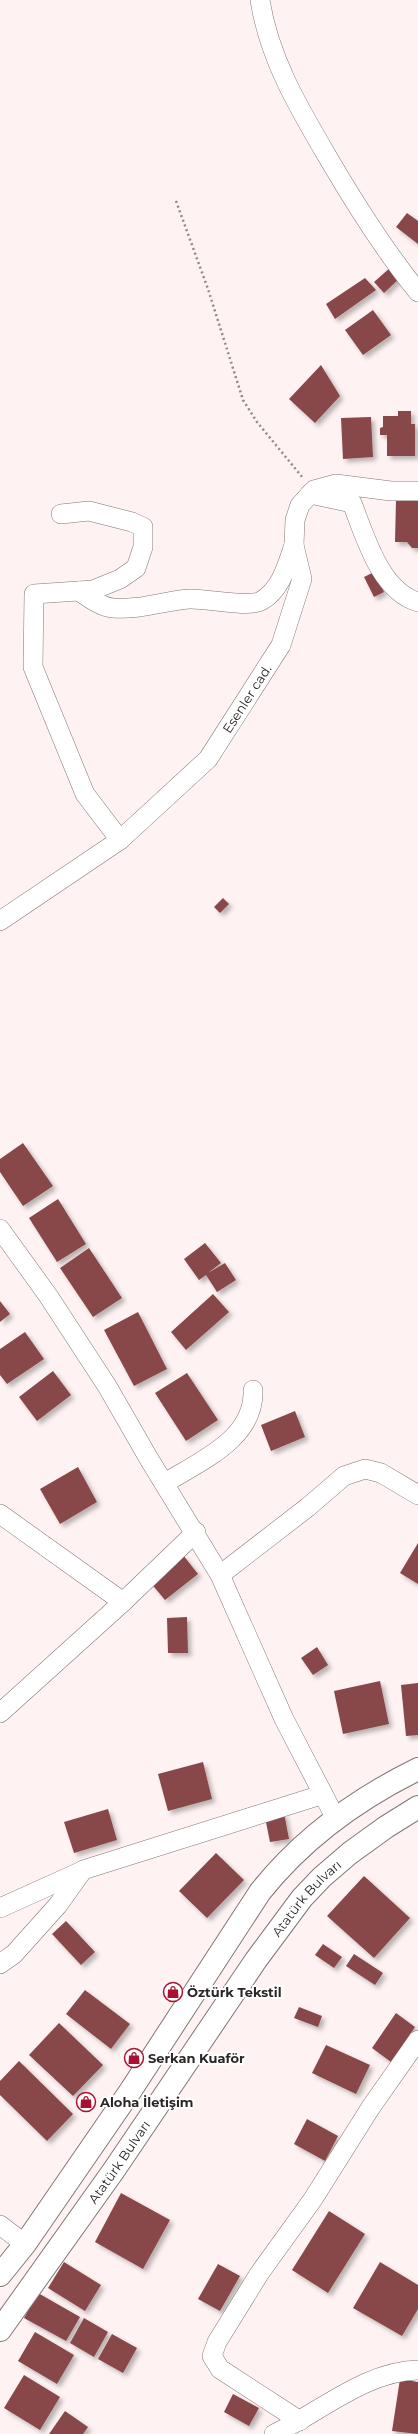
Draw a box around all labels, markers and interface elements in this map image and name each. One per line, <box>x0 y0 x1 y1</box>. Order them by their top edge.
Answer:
street label: Esenler cad. <box>219 661 275 736</box>
street label: Atatürk Bulvarı <box>268 1856 344 1940</box>
shop icon: Öztürk Tekstil <box>162 1981 184 2003</box>
place label: Öztürk Tekstil <box>187 1984 282 2000</box>
shop icon: Serkan Kuaför <box>123 2047 145 2069</box>
place label: Serkan Kuaför <box>148 2050 245 2066</box>
shop icon: Aloha İletişim <box>75 2091 97 2113</box>
place label: Aloha İletişim <box>99 2094 193 2110</box>
street label: Atatürk Bulvarı <box>85 2117 153 2207</box>

